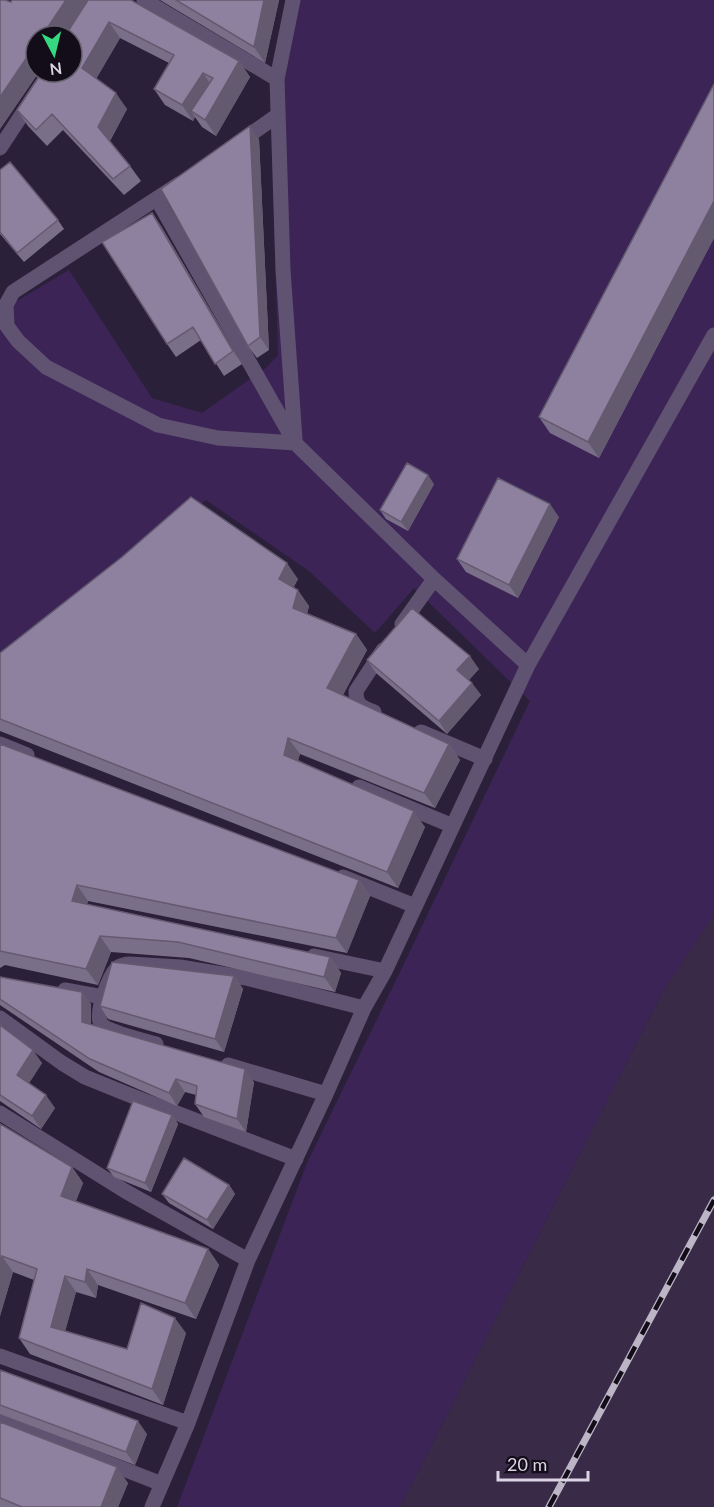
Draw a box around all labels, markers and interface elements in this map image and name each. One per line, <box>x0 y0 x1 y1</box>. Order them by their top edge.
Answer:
north arrow <box>24 24 84 84</box>
text: N <box>49 59 63 80</box>
scale bar <box>498 1444 588 1482</box>
text: 20 m <box>507 1453 547 1475</box>

